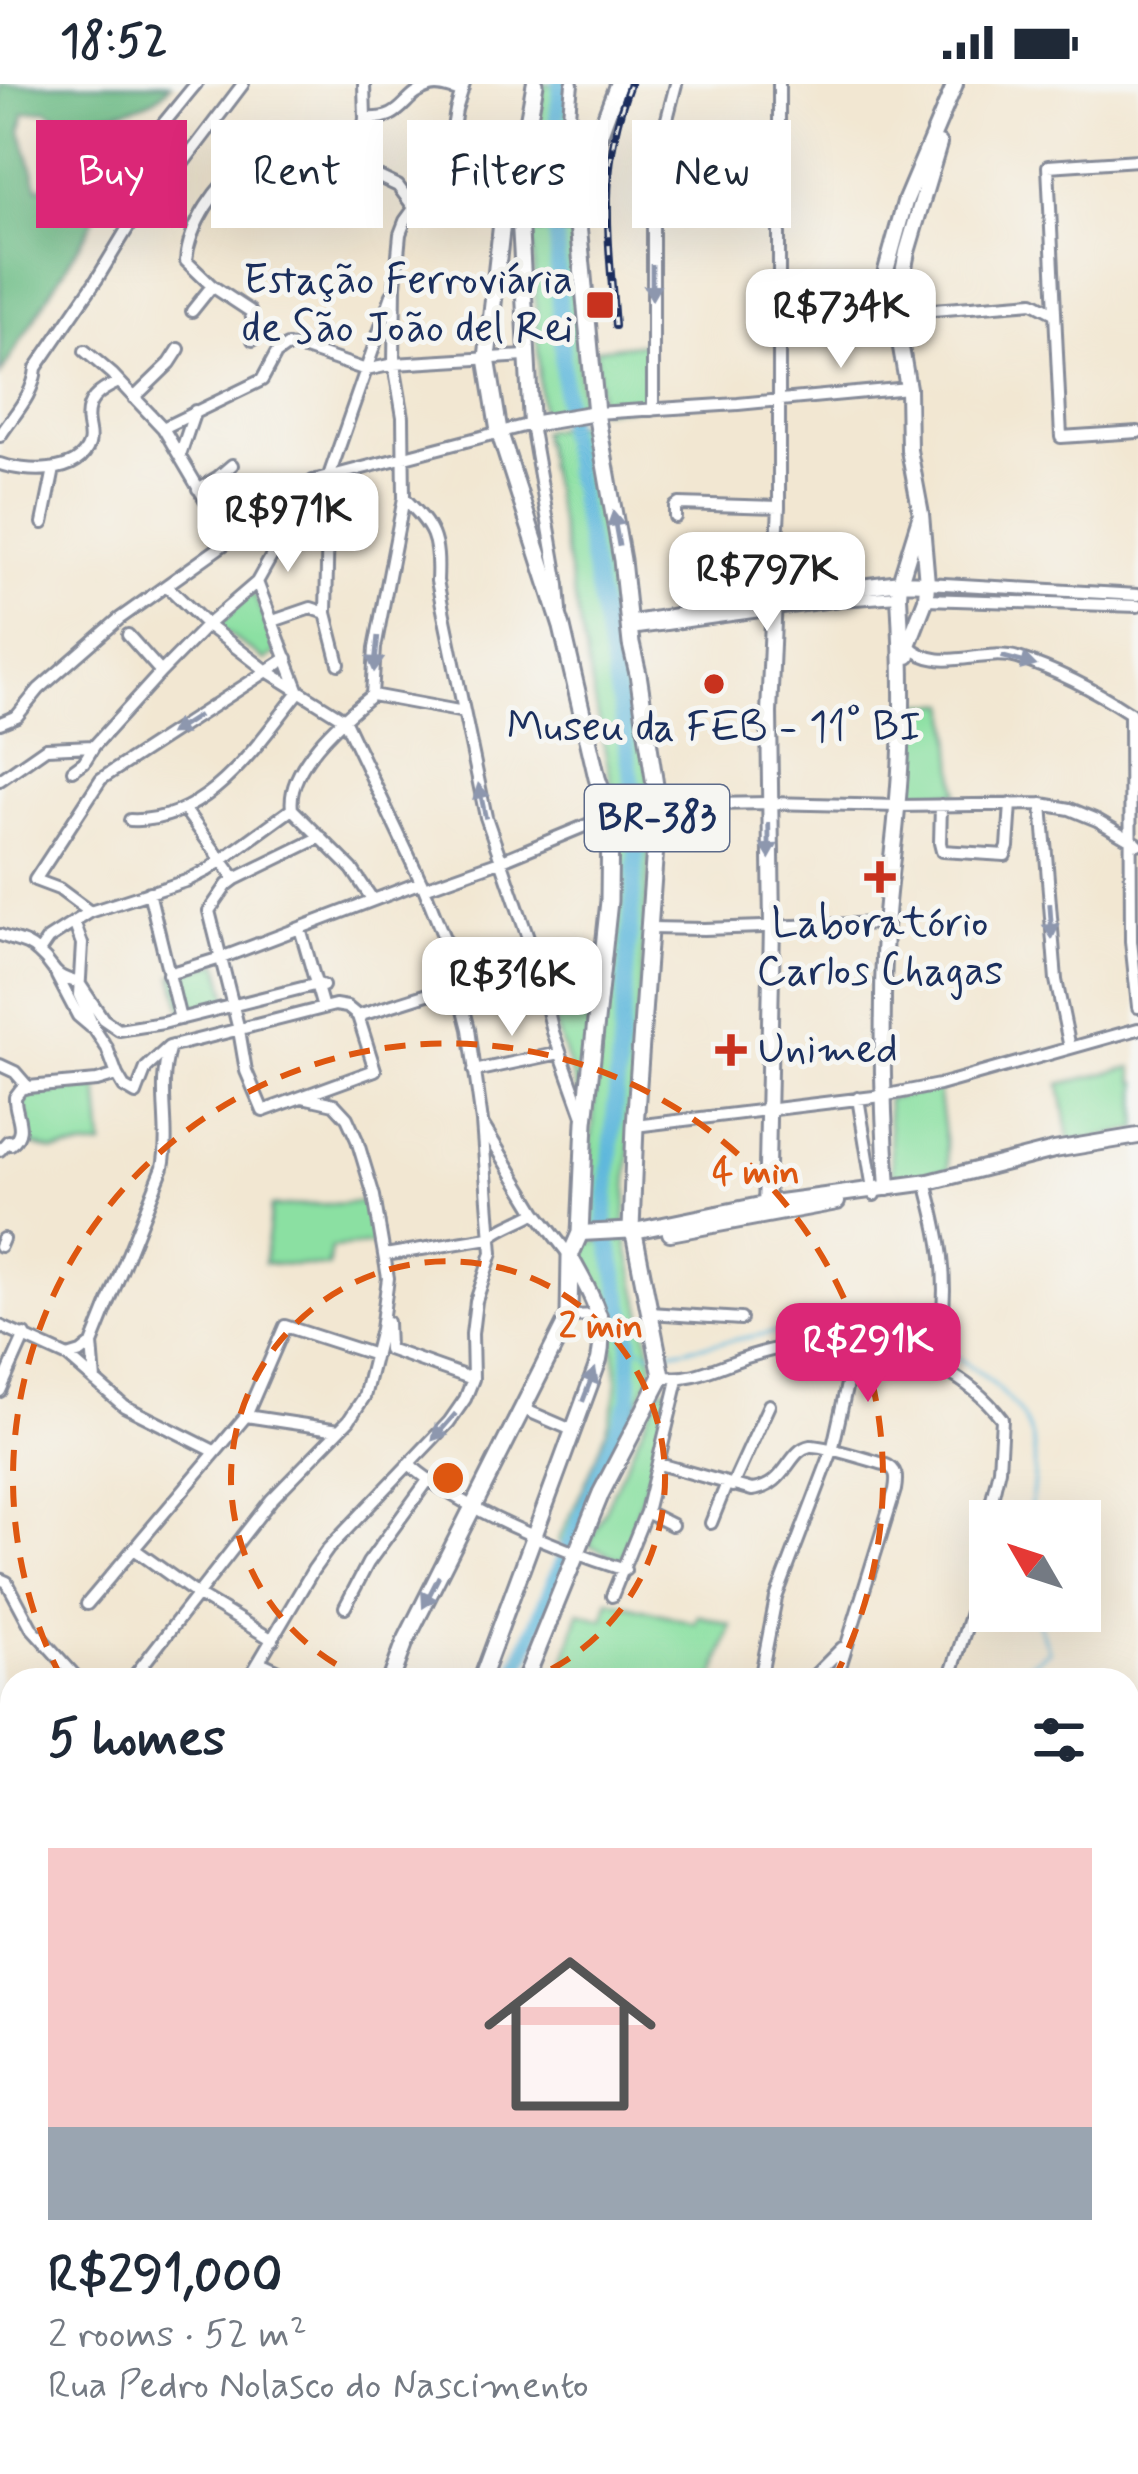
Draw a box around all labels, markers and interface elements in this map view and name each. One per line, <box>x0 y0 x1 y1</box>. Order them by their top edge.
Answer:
text: 18:52 <box>60 13 168 72</box>
chip: Buy <box>36 120 187 228</box>
chip: Rent <box>211 120 383 228</box>
chip: Filters <box>407 120 608 228</box>
chip: New <box>632 120 791 228</box>
place label: Estação Ferroviária de São João del Rei <box>242 254 573 357</box>
one-way arrow <box>643 264 662 302</box>
pin: R$734K <box>743 269 939 371</box>
text: R$734K <box>773 282 909 333</box>
marker: Estação Ferroviária de São João del Rei <box>584 289 616 321</box>
pin: R$971K <box>190 473 386 575</box>
text: R$971K <box>224 486 352 537</box>
one-way arrow <box>607 509 625 547</box>
pin: R$797K <box>669 532 865 634</box>
text: R$797K <box>696 545 838 596</box>
one-way arrow <box>366 636 385 673</box>
one-way arrow <box>1001 652 1038 671</box>
marker: Museu da FEB - 11° BI <box>701 671 727 697</box>
place label: Museu da FEB - 11° BI <box>507 701 921 756</box>
one-way arrow <box>168 714 201 736</box>
one-way arrow <box>472 781 491 819</box>
road number: BR-383 <box>585 785 729 851</box>
one-way arrow <box>759 823 779 861</box>
marker: Laboratório Carlos Chagas <box>864 861 896 893</box>
place label: Laboratório Carlos Chagas <box>757 897 1003 1000</box>
one-way arrow <box>1042 903 1061 940</box>
pin: R$316K <box>414 937 610 1039</box>
text: R$316K <box>449 950 575 1001</box>
place label: Unimed <box>758 1023 898 1078</box>
marker: Unimed <box>715 1034 747 1066</box>
text: 4 min <box>712 1150 800 1197</box>
pin: R$291K <box>770 1303 966 1405</box>
text: 2 min <box>559 1304 643 1351</box>
text: R$291K <box>803 1316 933 1367</box>
one-way arrow <box>581 1367 600 1403</box>
one-way arrow <box>431 1412 458 1441</box>
centre of rings <box>427 1457 469 1499</box>
north arrow <box>969 1500 1101 1632</box>
map controls <box>969 1500 1101 1632</box>
one-way arrow <box>421 1575 442 1610</box>
text: 5 homes <box>48 1707 226 1773</box>
icon: filters <box>1026 1707 1092 1773</box>
icon: home <box>462 1926 678 2142</box>
text: R$291,000 <box>48 2244 282 2310</box>
text: 2 rooms · 52 m² <box>48 2310 307 2361</box>
text: Rua Pedro Nolasco do Nascimento <box>48 2361 589 2412</box>

